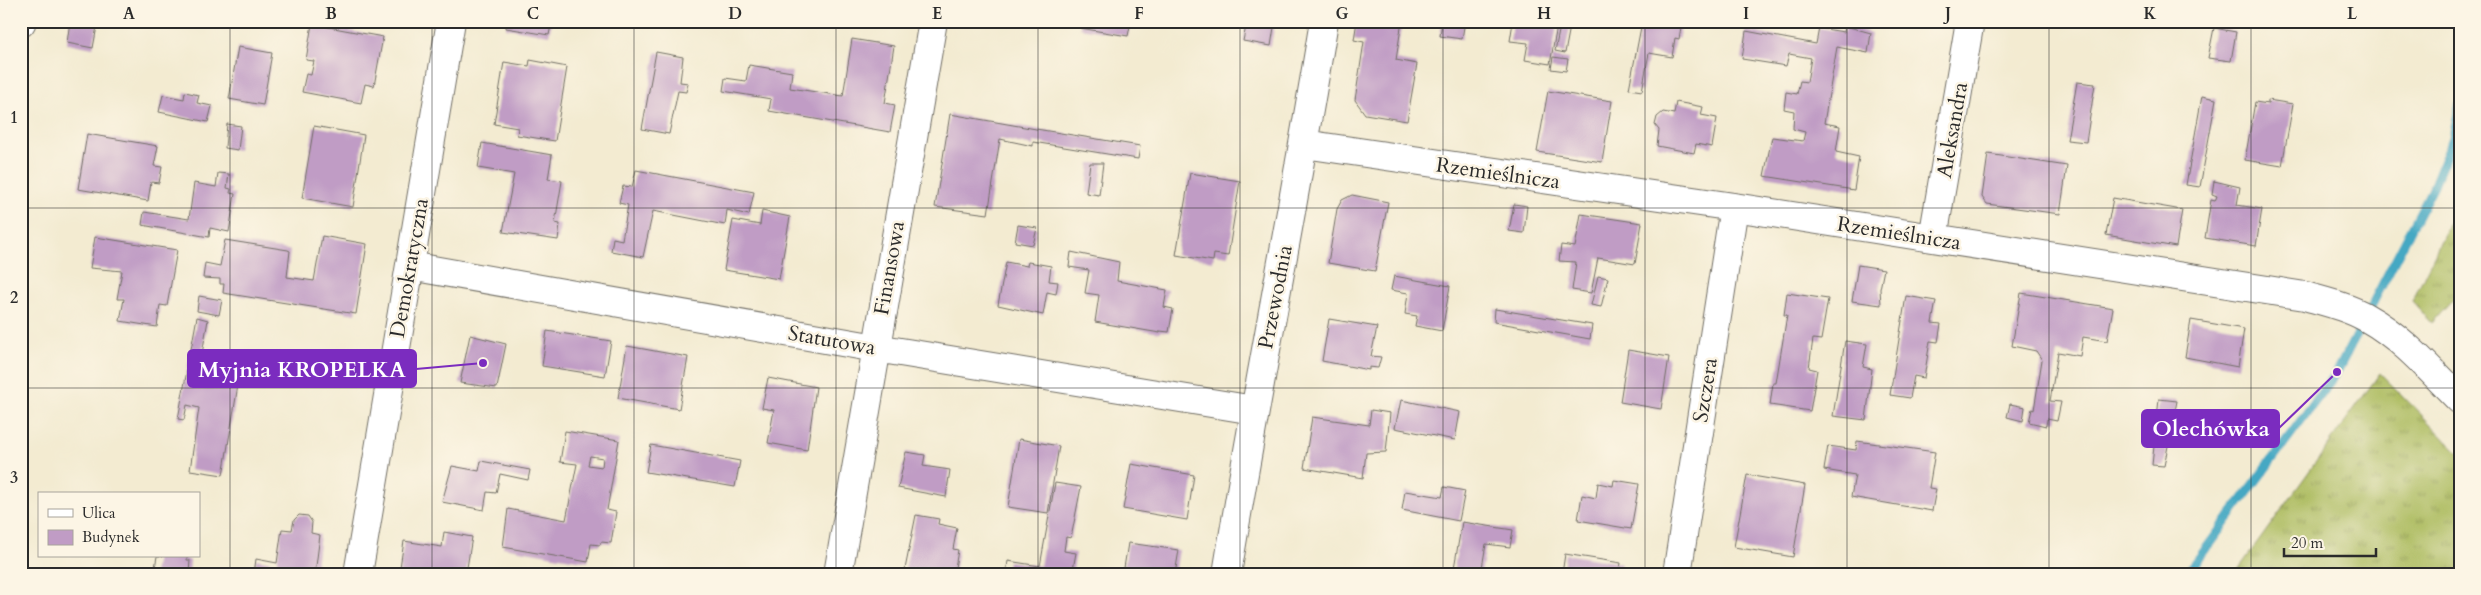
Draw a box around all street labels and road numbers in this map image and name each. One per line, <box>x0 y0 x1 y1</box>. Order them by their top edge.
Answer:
street label: Aleksandra <box>1930 80 1975 180</box>
street label: Rzemieślnicza <box>1434 150 1562 197</box>
street label: Demokratyczna <box>383 196 436 340</box>
street label: Rzemieślnicza <box>1835 209 1963 258</box>
street label: Finansowa <box>867 219 912 317</box>
street label: Przewodnia <box>1251 243 1300 352</box>
street label: Statutowa <box>786 319 878 362</box>
street label: Szczera <box>1686 356 1725 425</box>

